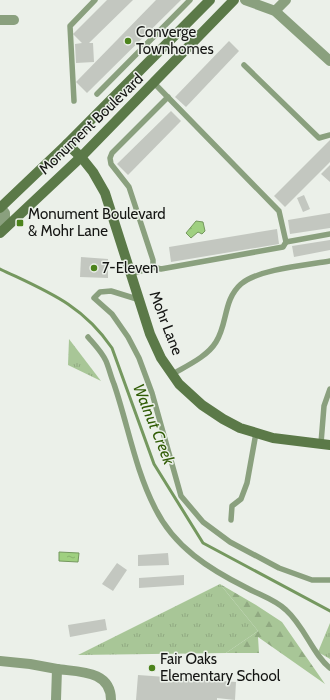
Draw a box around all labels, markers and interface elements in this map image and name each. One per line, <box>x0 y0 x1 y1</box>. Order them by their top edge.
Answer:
place label: Converge Townhomes <box>136 23 214 58</box>
marker: Converge Townhomes <box>123 36 133 46</box>
street label: Monument Boulevard <box>35 70 147 178</box>
place label: Monument Boulevard & Mohr Lane <box>28 205 166 240</box>
marker: Monument Boulevard & Mohr Lane <box>15 218 25 228</box>
place label: 7-Eleven <box>102 259 158 277</box>
marker: 7-Eleven <box>89 263 99 273</box>
street label: Mohr Lane <box>146 288 187 358</box>
water label: Walnut Creek <box>129 381 179 468</box>
place label: Fair Oaks Elementary School <box>160 650 281 685</box>
marker: Fair Oaks Elementary School <box>147 663 157 673</box>

